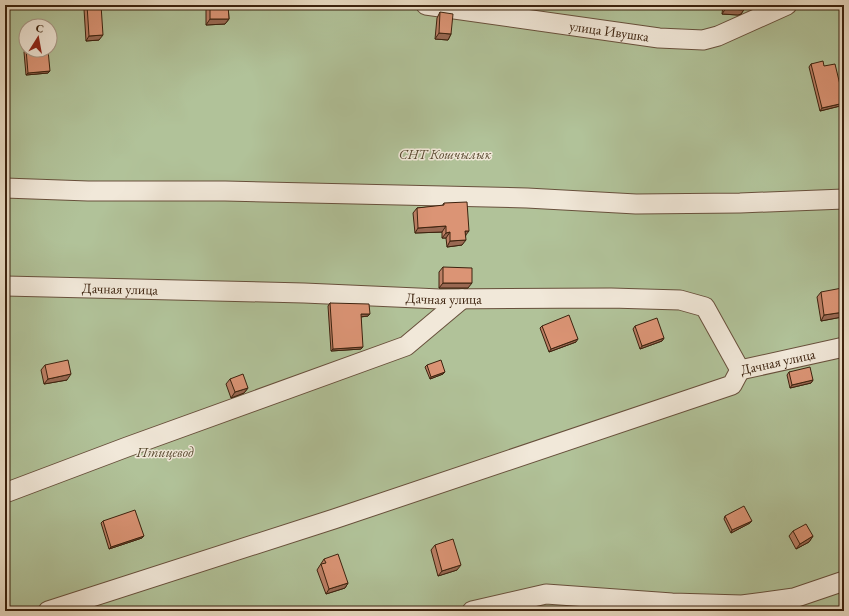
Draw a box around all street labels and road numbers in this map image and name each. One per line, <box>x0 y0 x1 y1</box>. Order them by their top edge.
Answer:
street label: улица Ивушка <box>568 16 651 46</box>
street label: Дачная улица <box>82 279 159 299</box>
street label: Дачная улица <box>405 288 482 308</box>
street label: Дачная улица <box>739 345 817 379</box>

